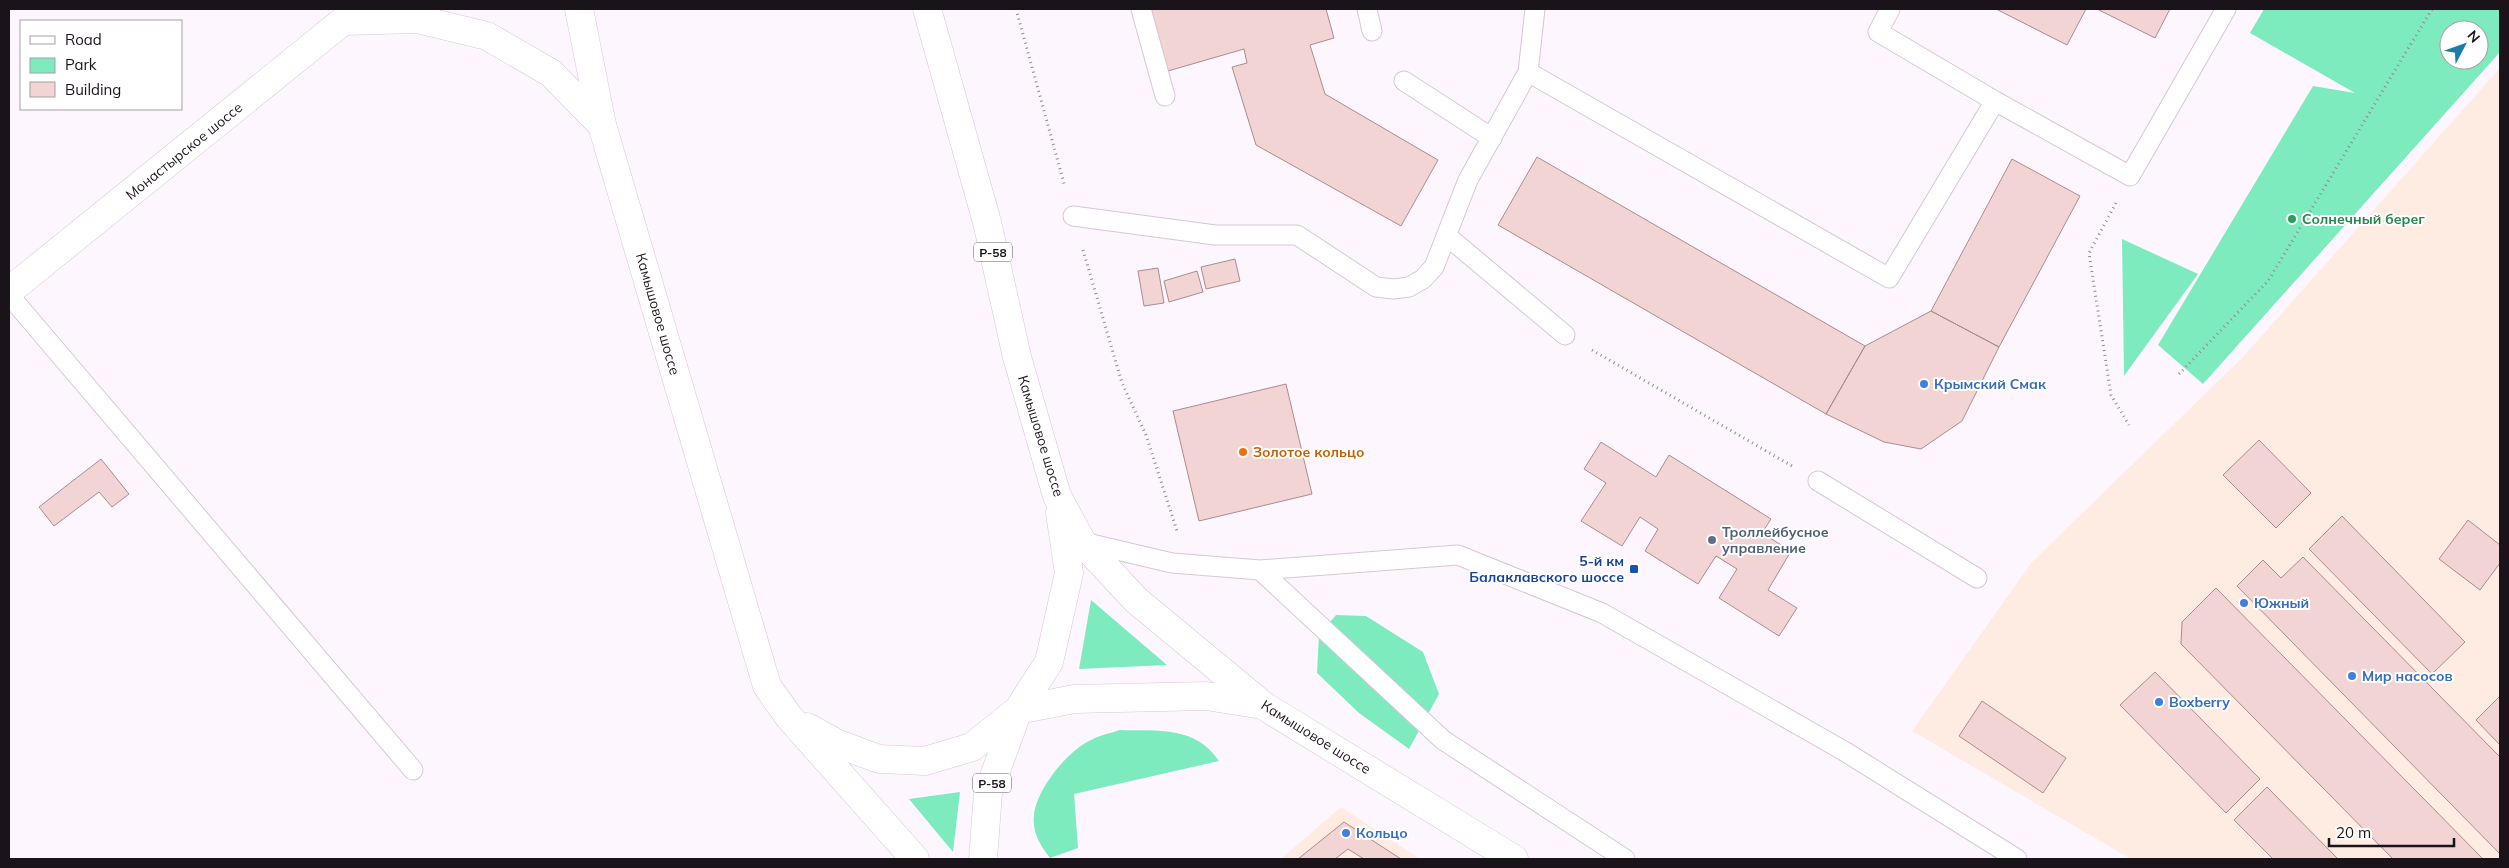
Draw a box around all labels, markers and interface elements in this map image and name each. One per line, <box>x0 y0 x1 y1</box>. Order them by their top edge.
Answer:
legend <box>20 20 182 110</box>
north arrow <box>2439 20 2489 70</box>
text: N <box>2464 27 2484 46</box>
text: Road <box>65 30 102 49</box>
text: Park <box>65 55 97 74</box>
text: Building <box>65 80 121 99</box>
street label: Монастырское шоссе <box>122 98 246 204</box>
place label: Солнечный берег <box>2302 210 2425 228</box>
marker: Солнечный берег <box>2286 213 2298 225</box>
road number: Р-58 <box>974 242 1012 262</box>
street label: Камышовое шоссе <box>632 251 684 377</box>
street label: Камышовое шоссе <box>1014 373 1068 499</box>
place label: Крымский Смак <box>1934 375 2047 393</box>
marker: Крымский Смак <box>1918 378 1930 390</box>
place label: Золотое кольцо <box>1253 443 1364 461</box>
marker: Золотое кольцо <box>1237 446 1249 458</box>
place label: Троллейбусное управление <box>1722 523 1829 557</box>
marker: Троллейбусное управление <box>1706 534 1718 546</box>
place label: 5-й км Балаклавского шоссе <box>1469 552 1624 586</box>
marker: 5-й км Балаклавского шоссе <box>1628 563 1640 575</box>
place label: Южный <box>2254 594 2309 612</box>
marker: Южный <box>2238 597 2250 609</box>
place label: Мир насосов <box>2362 667 2453 685</box>
marker: Мир насосов <box>2346 670 2358 682</box>
place label: Boxberry <box>2169 693 2230 711</box>
street label: Камышовое шоссе <box>1258 696 1374 778</box>
marker: Boxberry <box>2153 696 2165 708</box>
road number: Р-58 <box>973 774 1011 792</box>
scale bar <box>2329 816 2454 848</box>
text: 20 m <box>2336 823 2371 842</box>
place label: Кольцо <box>1356 824 1408 842</box>
marker: Кольцо <box>1340 827 1352 839</box>

